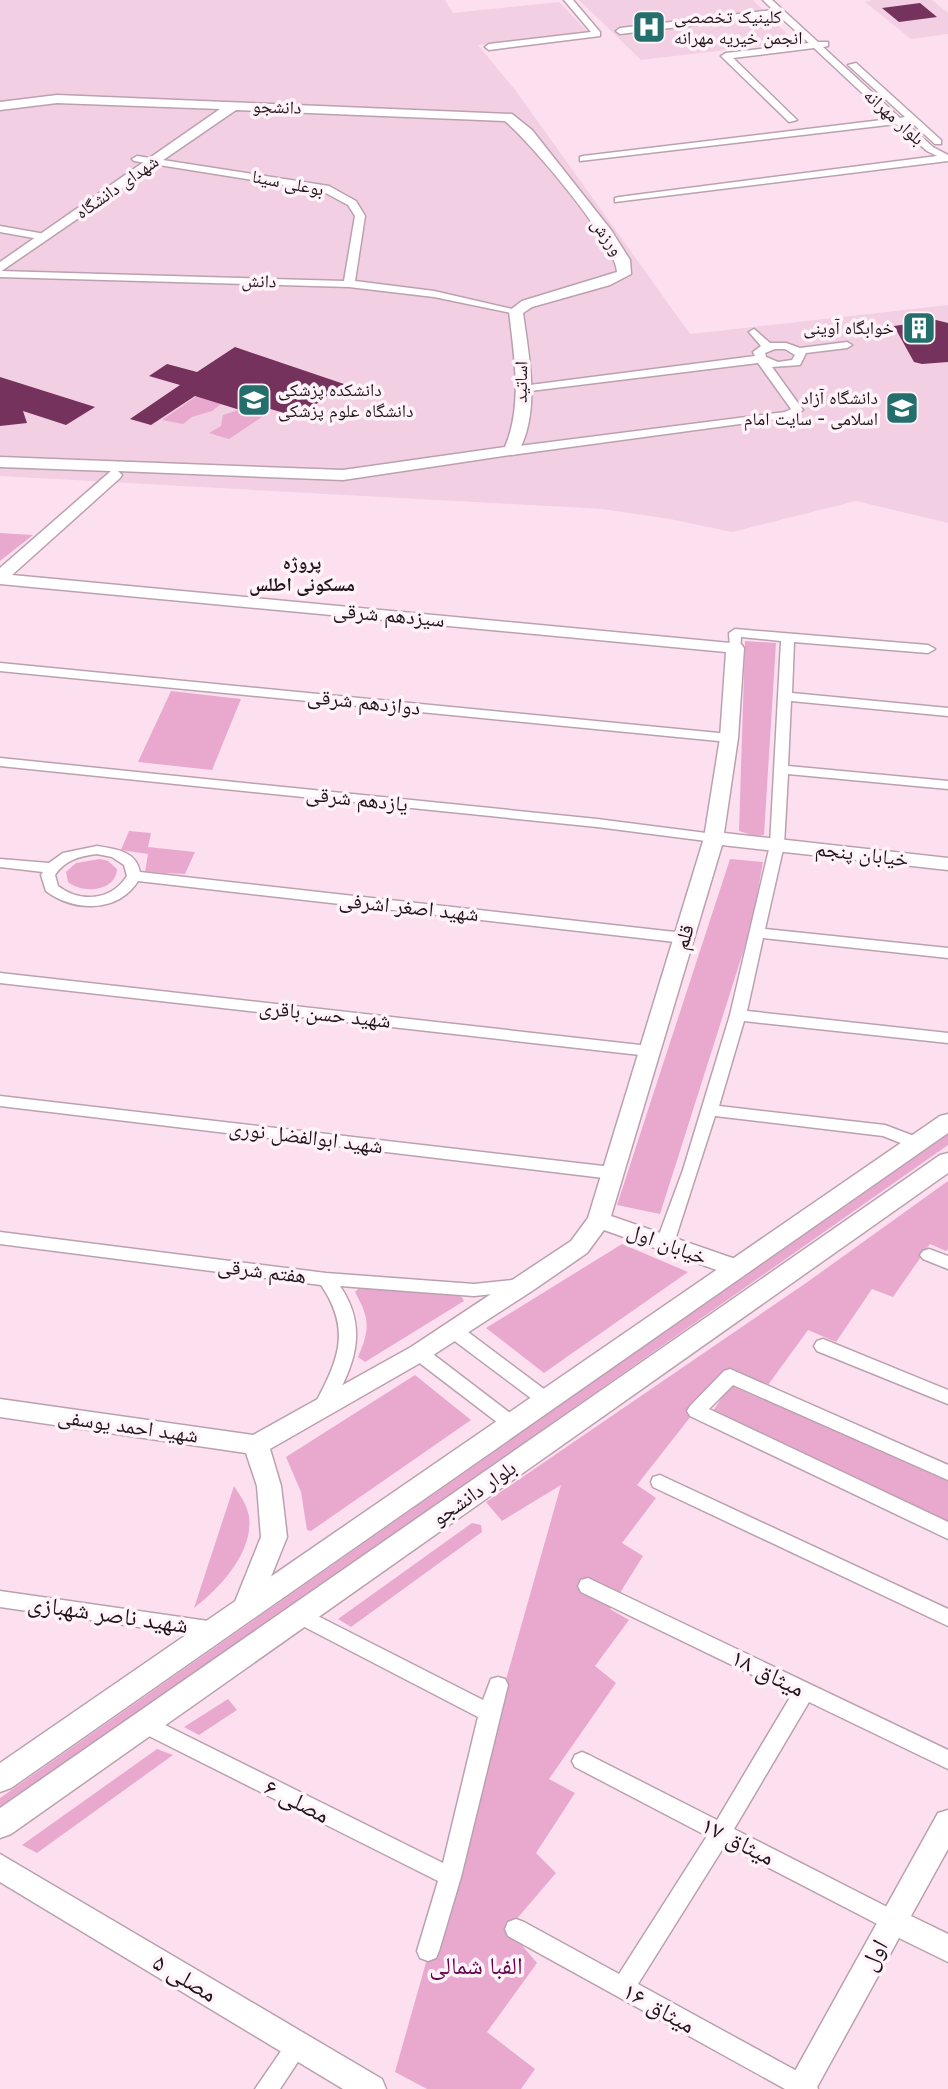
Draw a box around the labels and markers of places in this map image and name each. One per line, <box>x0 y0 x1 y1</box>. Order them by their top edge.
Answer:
place label: کلینیک تخصصی انجمن خیریه مهرانه <box>674 6 803 49</box>
hospital icon: کلینیک تخصصی انجمن خیریه مهرانه <box>630 8 668 46</box>
building icon: خوابگاه آوینی <box>900 309 938 347</box>
place label: خوابگاه آوینی <box>803 317 894 339</box>
place label: دانشکده پزشکی دانشگاه علوم پزشکی <box>278 379 414 423</box>
school or university icon: دانشکده پزشکی دانشگاه علوم پزشکی <box>235 381 273 419</box>
place label: دانشگاه آزاد اسلامی - سایت امام <box>744 387 878 431</box>
school or university icon: دانشگاه آزاد اسلامی - سایت امام <box>883 389 921 427</box>

